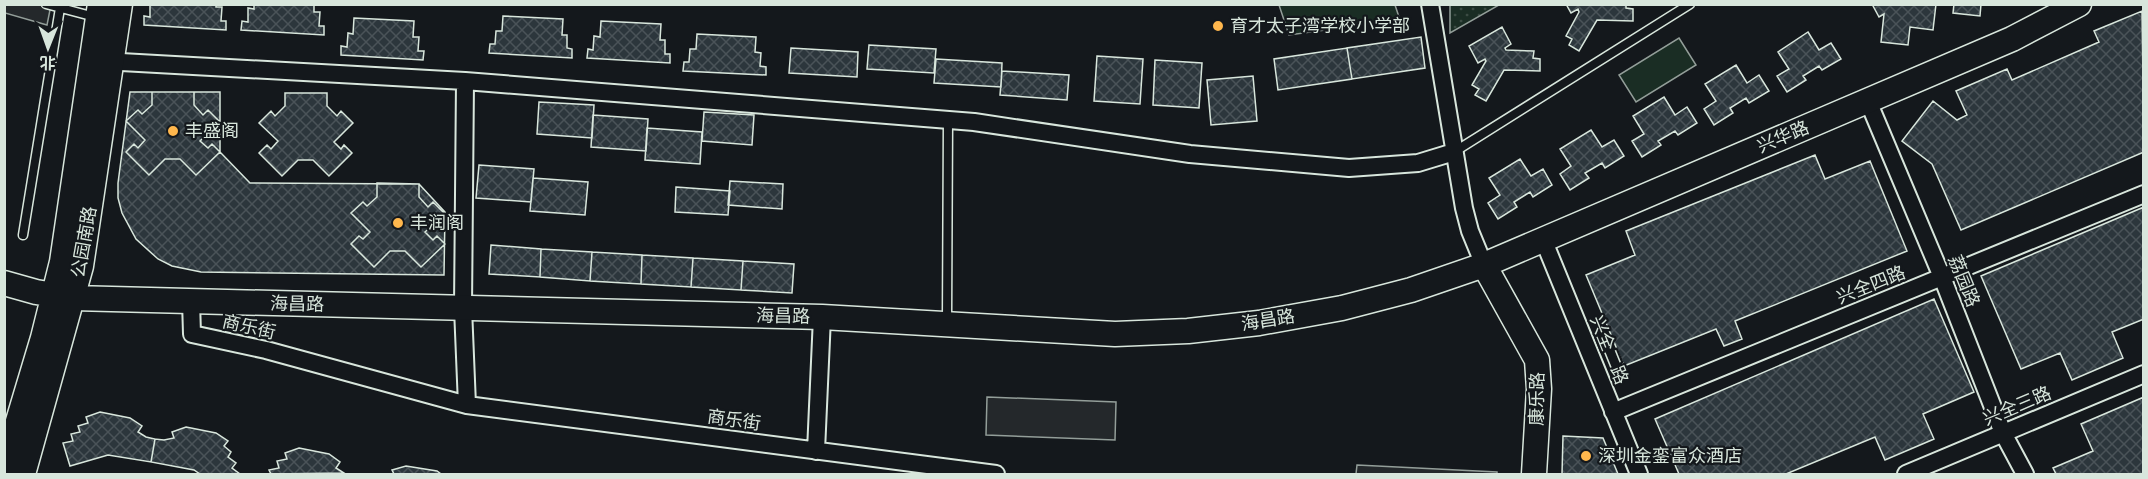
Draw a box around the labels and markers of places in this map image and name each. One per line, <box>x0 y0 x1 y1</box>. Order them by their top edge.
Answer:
place label: 育才太子湾学校小学部 <box>1230 13 1410 39</box>
marker: 育才太子湾学校小学部 <box>1211 19 1225 33</box>
place label: 丰盛阁 <box>185 118 239 144</box>
marker: 丰盛阁 <box>166 124 180 138</box>
place label: 丰润阁 <box>410 210 464 236</box>
marker: 丰润阁 <box>391 216 405 230</box>
place label: 深圳金銮富众酒店 <box>1598 443 1742 469</box>
marker: 深圳金銮富众酒店 <box>1579 449 1593 463</box>

